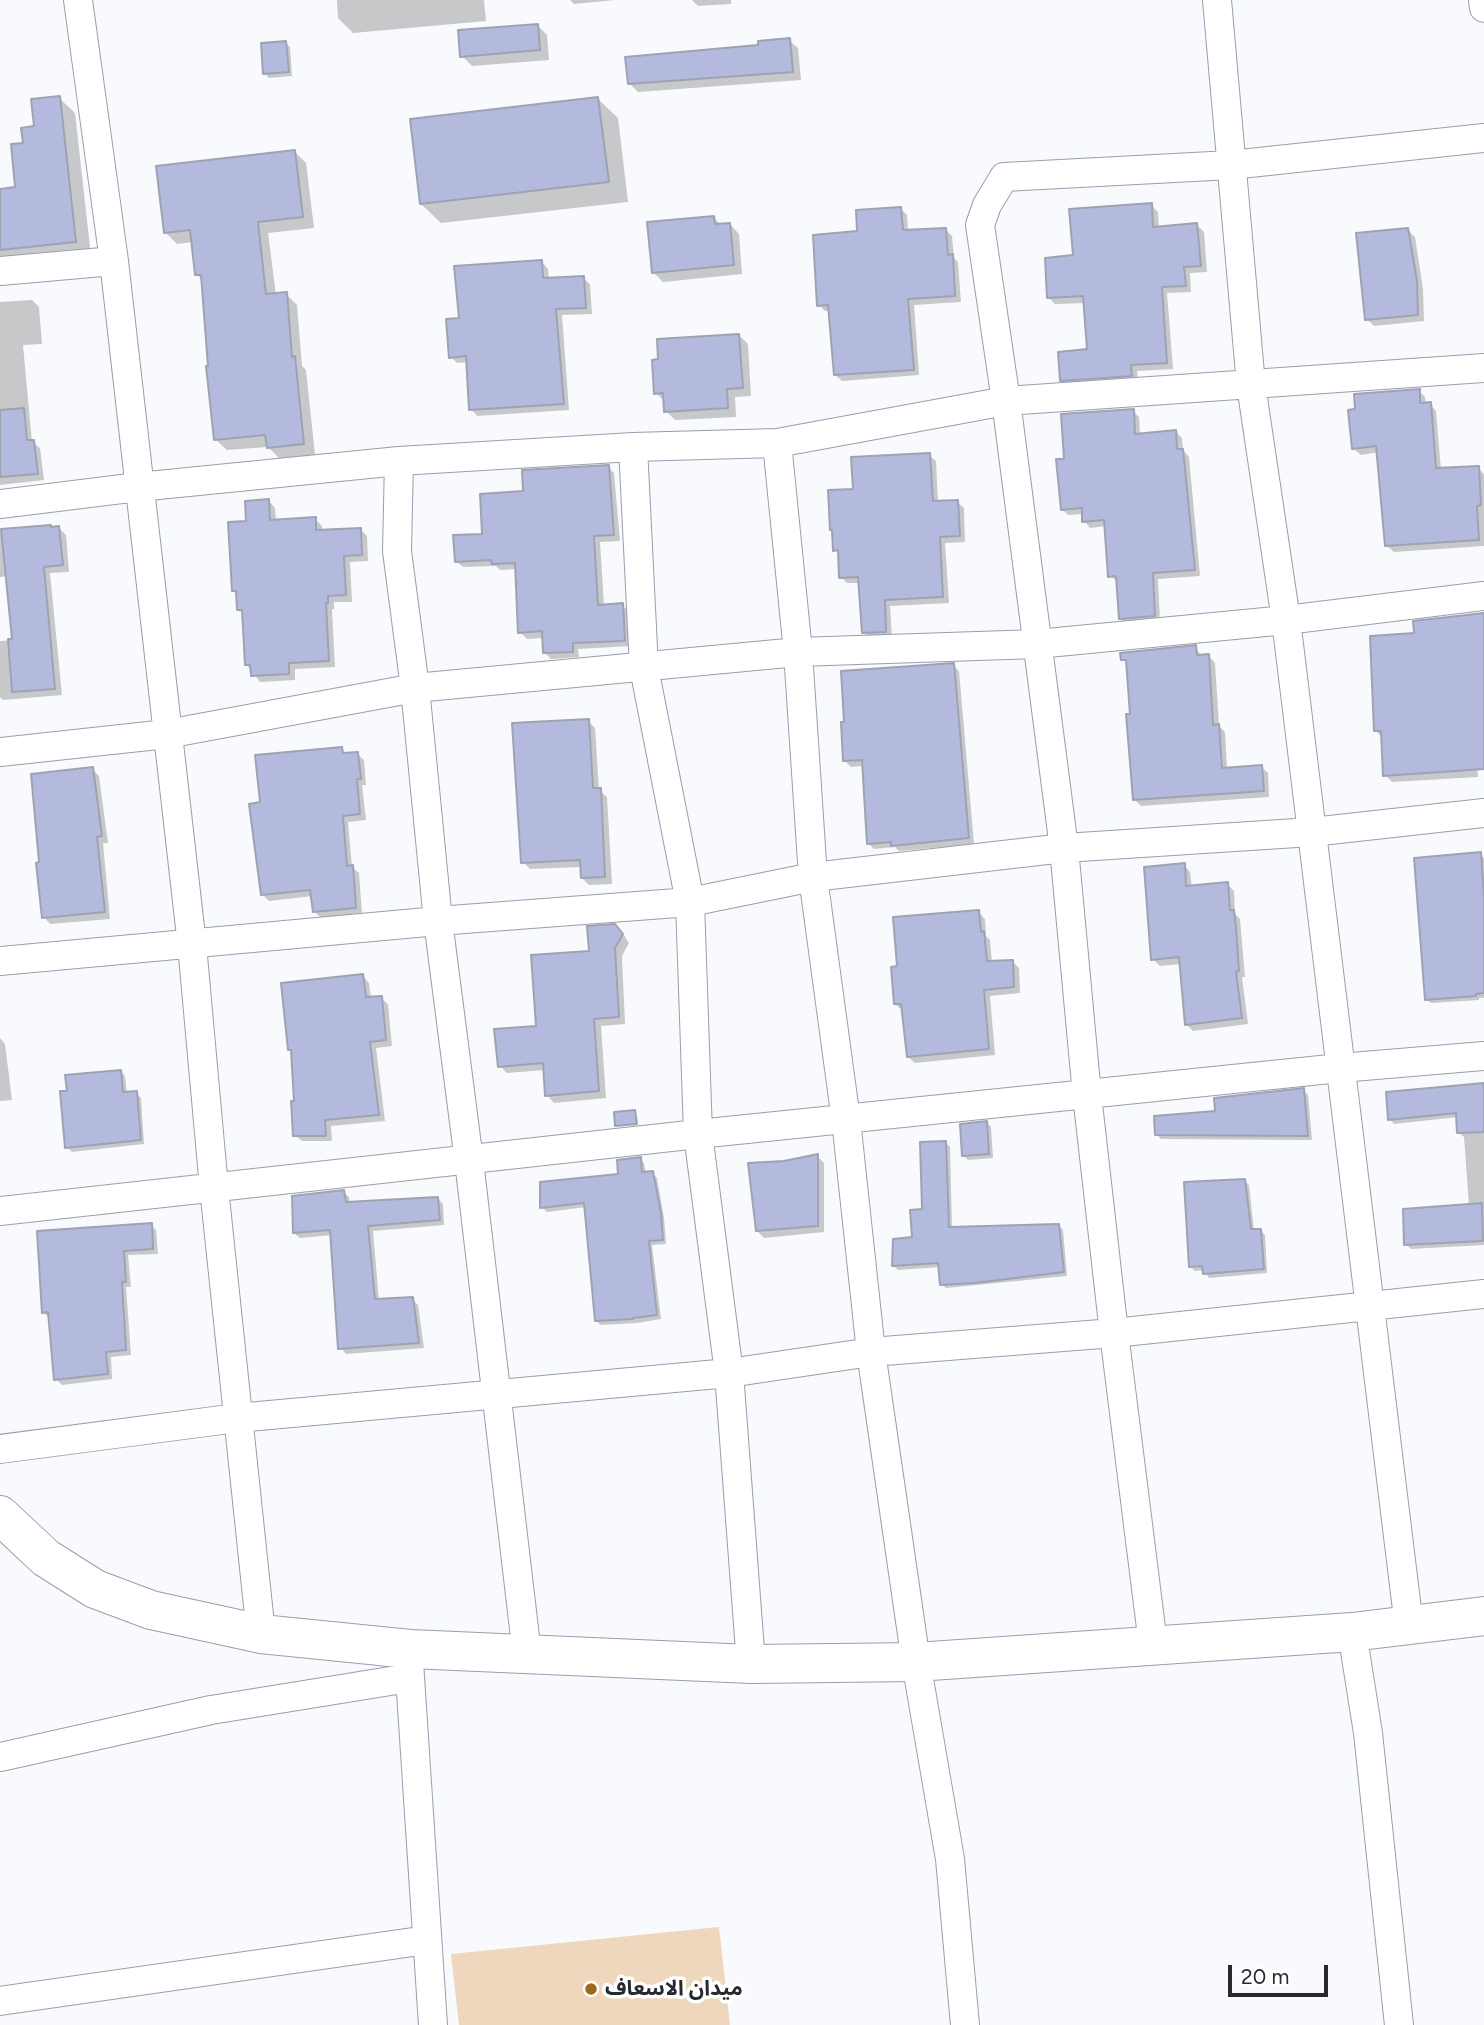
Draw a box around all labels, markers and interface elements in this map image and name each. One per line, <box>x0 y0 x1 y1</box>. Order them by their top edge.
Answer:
scale bar <box>1232 1952 1332 1996</box>
text: 20 m <box>1241 1964 1289 1989</box>
place label: ميدان الاسعاف <box>605 1976 743 2002</box>
marker: ميدان الاسعاف <box>583 1981 599 1997</box>

